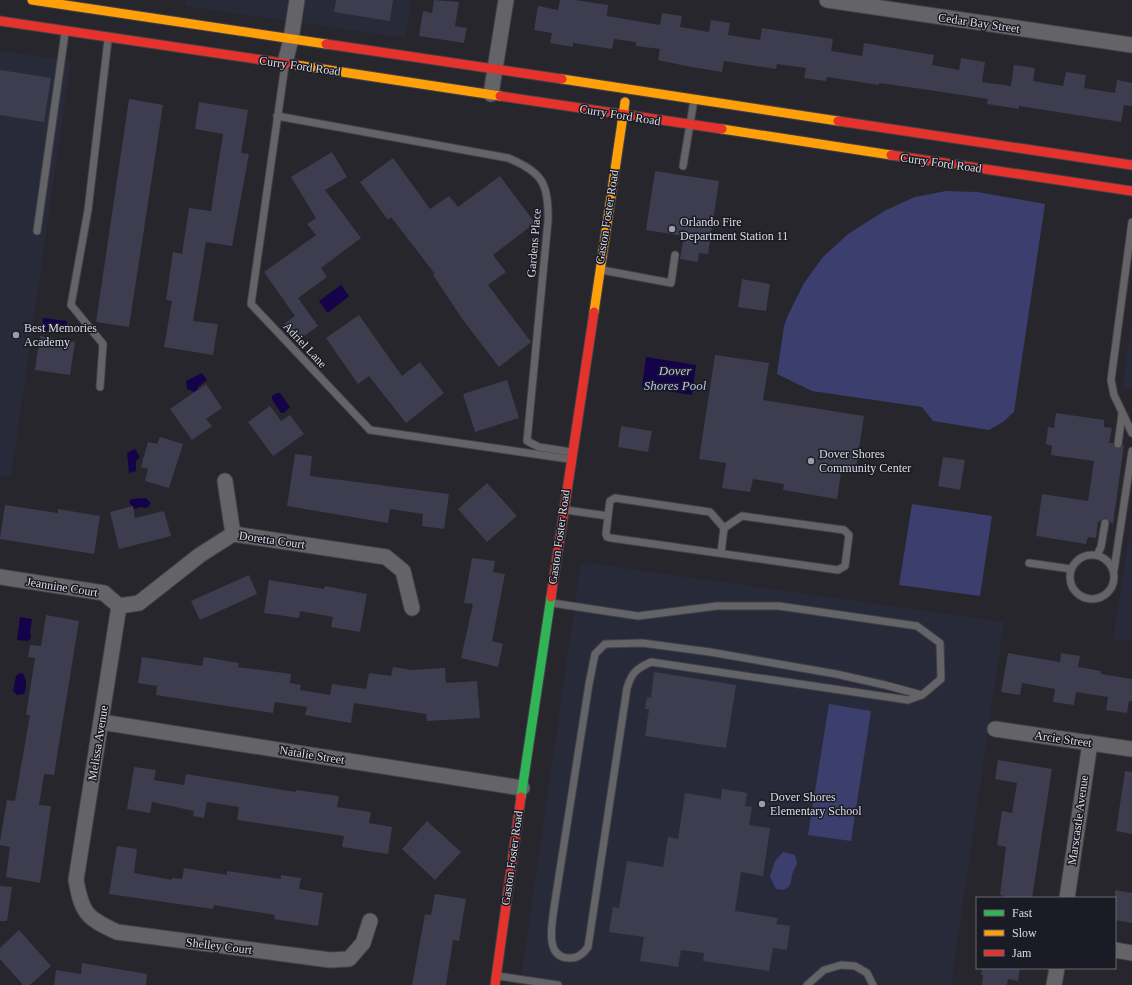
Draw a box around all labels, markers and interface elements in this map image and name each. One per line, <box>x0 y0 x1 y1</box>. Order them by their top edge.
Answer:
street label: Cedar Bay Street <box>937 10 1021 36</box>
street label: Curry Ford Road <box>258 53 342 79</box>
street label: Curry Ford Road <box>578 102 662 128</box>
street label: Curry Ford Road <box>899 150 983 176</box>
street label: Gaston Foster Road <box>593 169 621 265</box>
street label: Gardens Place <box>524 208 544 278</box>
place label: Orlando Fire Department Station 11 <box>680 215 788 243</box>
marker: Orlando Fire Department Station 11 <box>667 224 677 234</box>
street label: Adriel Lane <box>280 319 330 371</box>
place label: Best Memories Academy <box>24 321 97 349</box>
marker: Best Memories Academy <box>11 330 21 340</box>
water label: Dover Shores Pool <box>644 363 707 393</box>
place label: Dover Shores Community Center <box>819 447 911 475</box>
marker: Dover Shores Community Center <box>806 456 816 466</box>
street label: Gaston Foster Road <box>545 489 573 585</box>
street label: Doretta Court <box>238 528 306 552</box>
street label: Jeannine Court <box>25 574 99 600</box>
street label: Melissa Avenue <box>85 704 111 782</box>
street label: Arcie Street <box>1033 728 1093 750</box>
street label: Natalie Street <box>278 743 346 767</box>
street label: Marscastle Avenue <box>1065 774 1091 866</box>
place label: Dover Shores Elementary School <box>770 790 862 818</box>
marker: Dover Shores Elementary School <box>757 799 767 809</box>
street label: Gaston Foster Road <box>498 810 526 906</box>
legend <box>976 897 1116 969</box>
text: Fast <box>1012 906 1033 920</box>
text: Slow <box>1012 926 1037 940</box>
street label: Shelley Court <box>185 935 253 957</box>
text: Jam <box>1012 946 1032 960</box>

